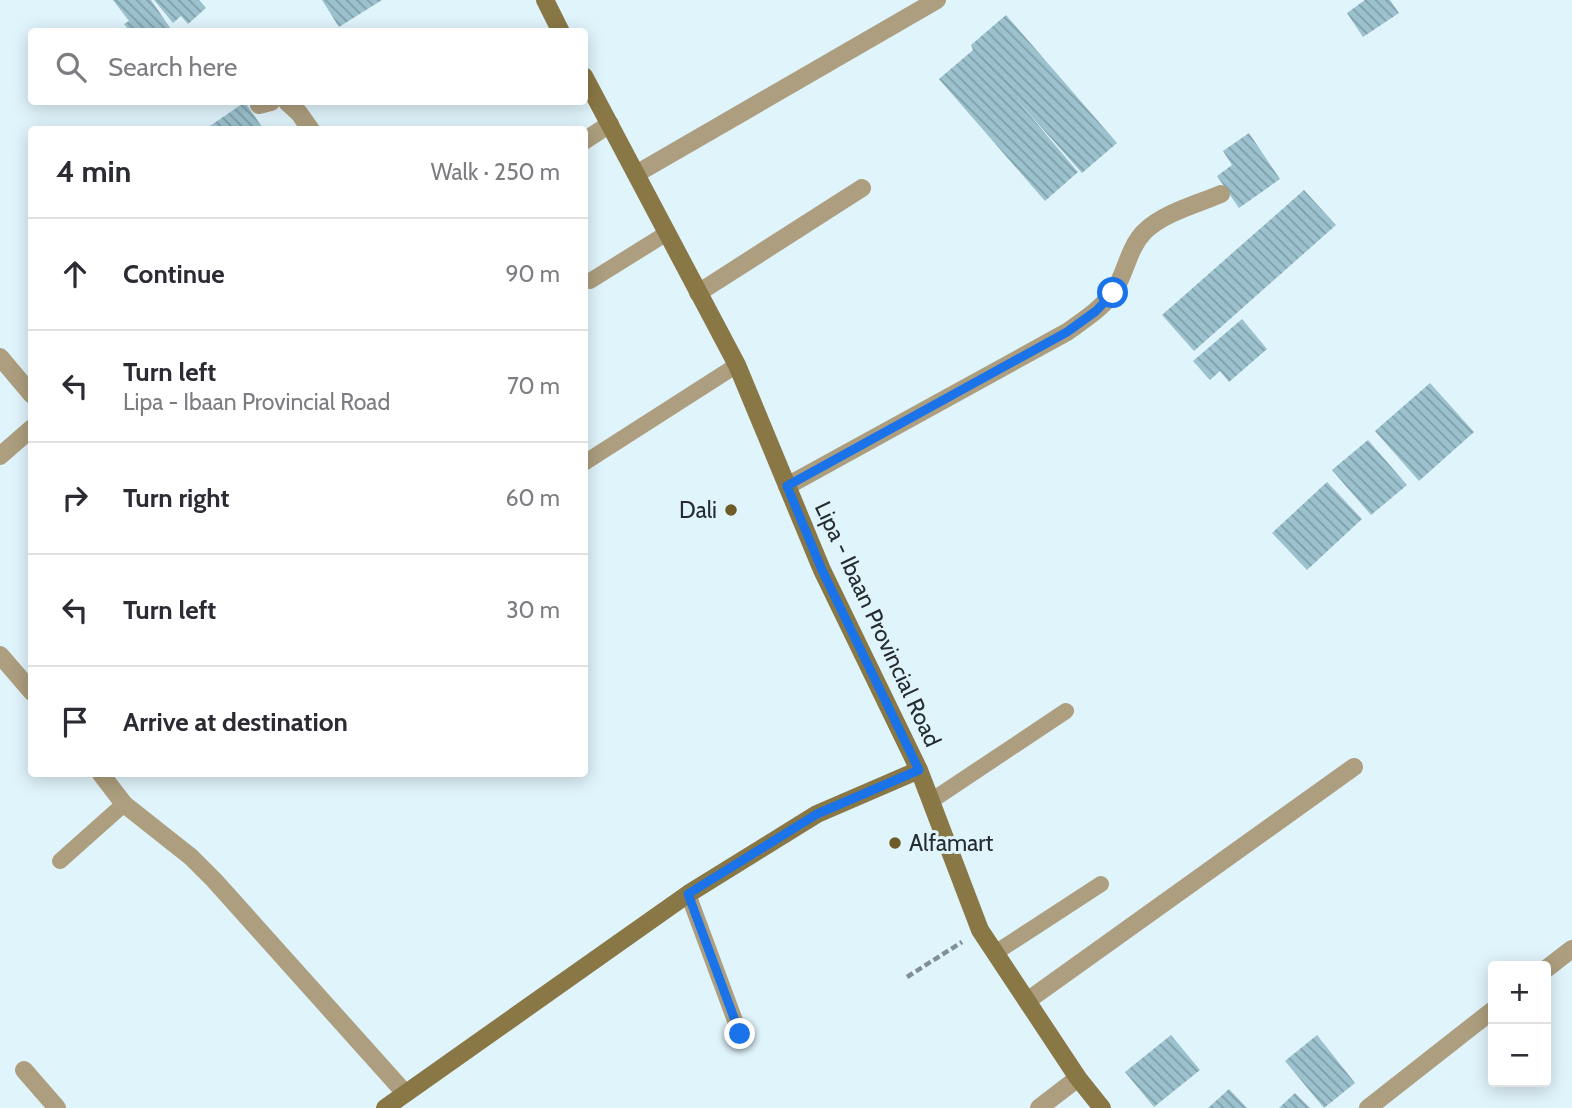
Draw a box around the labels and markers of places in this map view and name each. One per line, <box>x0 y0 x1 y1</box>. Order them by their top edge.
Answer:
place label: Dali <box>679 496 717 524</box>
marker: Dali <box>723 502 739 518</box>
place label: Alfamart <box>909 829 993 857</box>
marker: Alfamart <box>887 835 903 851</box>

